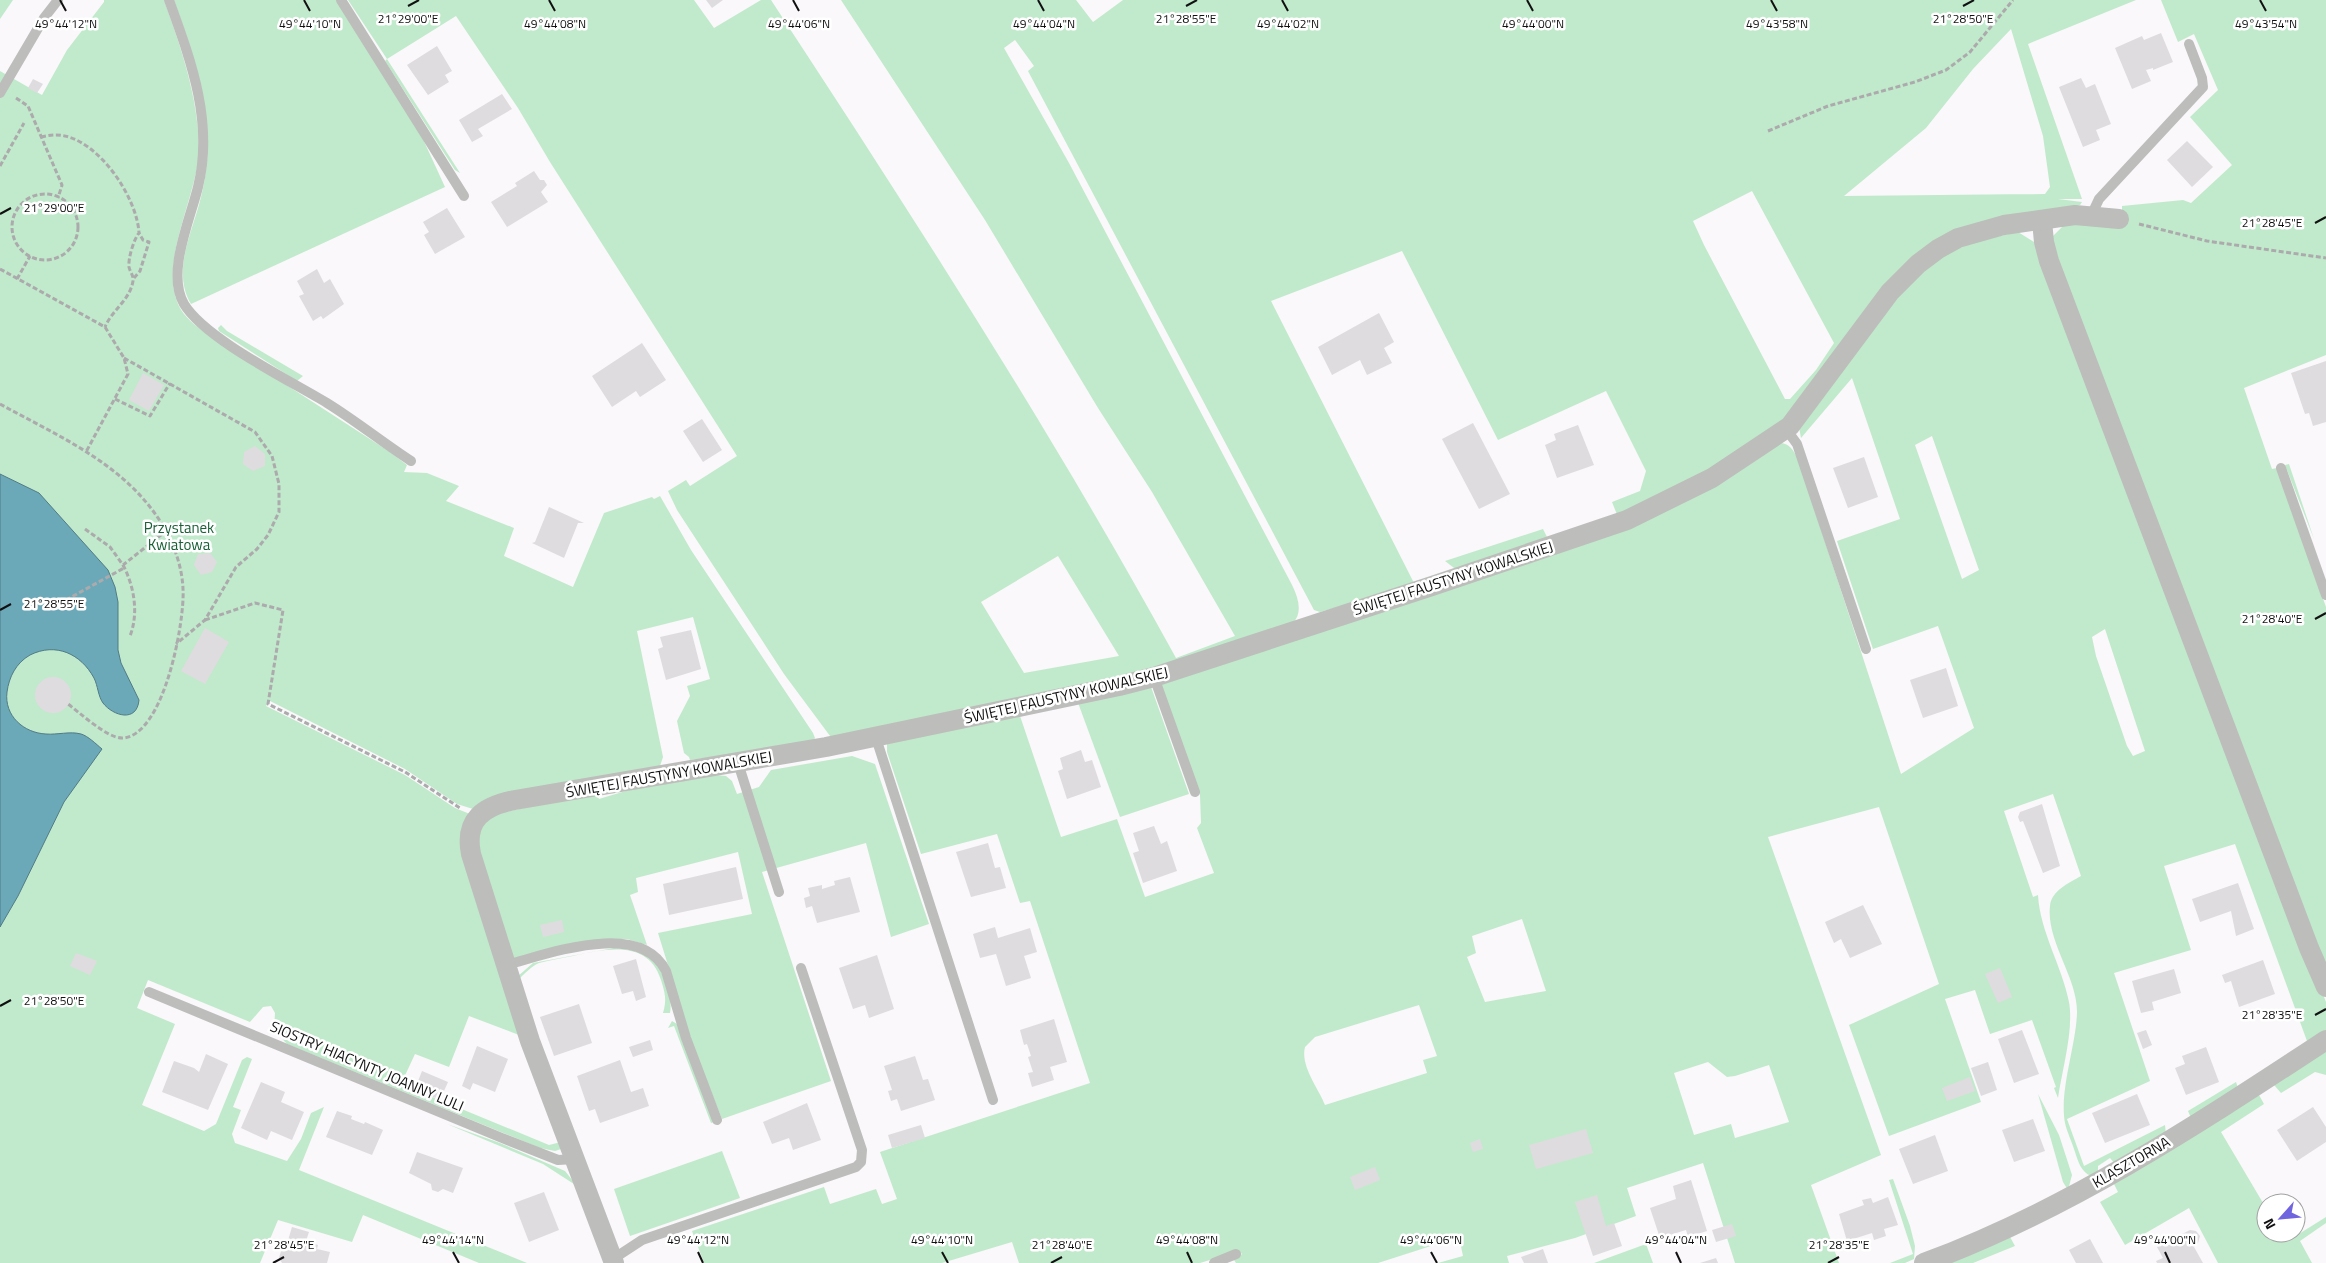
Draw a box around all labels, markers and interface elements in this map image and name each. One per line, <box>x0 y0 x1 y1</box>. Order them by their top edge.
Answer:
text: 21°29'00"E <box>378 9 439 28</box>
text: 21°28'55"E <box>1156 9 1217 28</box>
text: 21°28'50"E <box>1933 9 1994 28</box>
text: 49°44'12"N <box>35 14 97 33</box>
text: 49°44'10"N <box>279 14 341 33</box>
text: 49°44'08"N <box>524 14 586 33</box>
text: 49°44'06"N <box>768 14 830 33</box>
text: 49°44'04"N <box>1013 14 1075 33</box>
text: 49°44'02"N <box>1257 14 1319 33</box>
text: 49°44'00"N <box>1502 14 1564 33</box>
text: 49°43'58"N <box>1746 14 1808 33</box>
text: 49°43'54"N <box>2235 14 2297 33</box>
text: 21°29'00"E <box>24 198 85 217</box>
text: 21°28'45"E <box>2242 213 2303 232</box>
park label: Przystanek Kwiatowa <box>144 516 214 556</box>
street label: ŚWIĘTEJ FAUSTYNY KOWALSKIEJ <box>1350 535 1556 621</box>
text: 21°28'55"E <box>24 594 85 613</box>
text: 21°28'40"E <box>2242 609 2303 628</box>
street label: ŚWIĘTEJ FAUSTYNY KOWALSKIEJ <box>962 660 1170 730</box>
street label: ŚWIĘTEJ FAUSTYNY KOWALSKIEJ <box>564 745 774 803</box>
text: 21°28'50"E <box>24 991 85 1010</box>
text: 21°28'35"E <box>2242 1005 2303 1024</box>
street label: SIOSTRY HIACYNTY JOANNY LULI <box>267 1015 467 1117</box>
street label: KLASZTORNA <box>2088 1130 2174 1194</box>
north arrow <box>2256 1193 2306 1243</box>
text: N <box>2257 1215 2281 1233</box>
text: 49°44'14"N <box>422 1230 484 1249</box>
text: 49°44'12"N <box>667 1230 729 1249</box>
text: 49°44'10"N <box>911 1230 973 1249</box>
text: 49°44'08"N <box>1156 1230 1218 1249</box>
text: 49°44'06"N <box>1400 1230 1462 1249</box>
text: 49°44'04"N <box>1645 1230 1707 1249</box>
text: 49°44'00"N <box>2134 1230 2196 1249</box>
text: 21°28'45"E <box>254 1235 315 1254</box>
text: 21°28'40"E <box>1032 1235 1093 1254</box>
text: 21°28'35"E <box>1809 1235 1870 1254</box>

